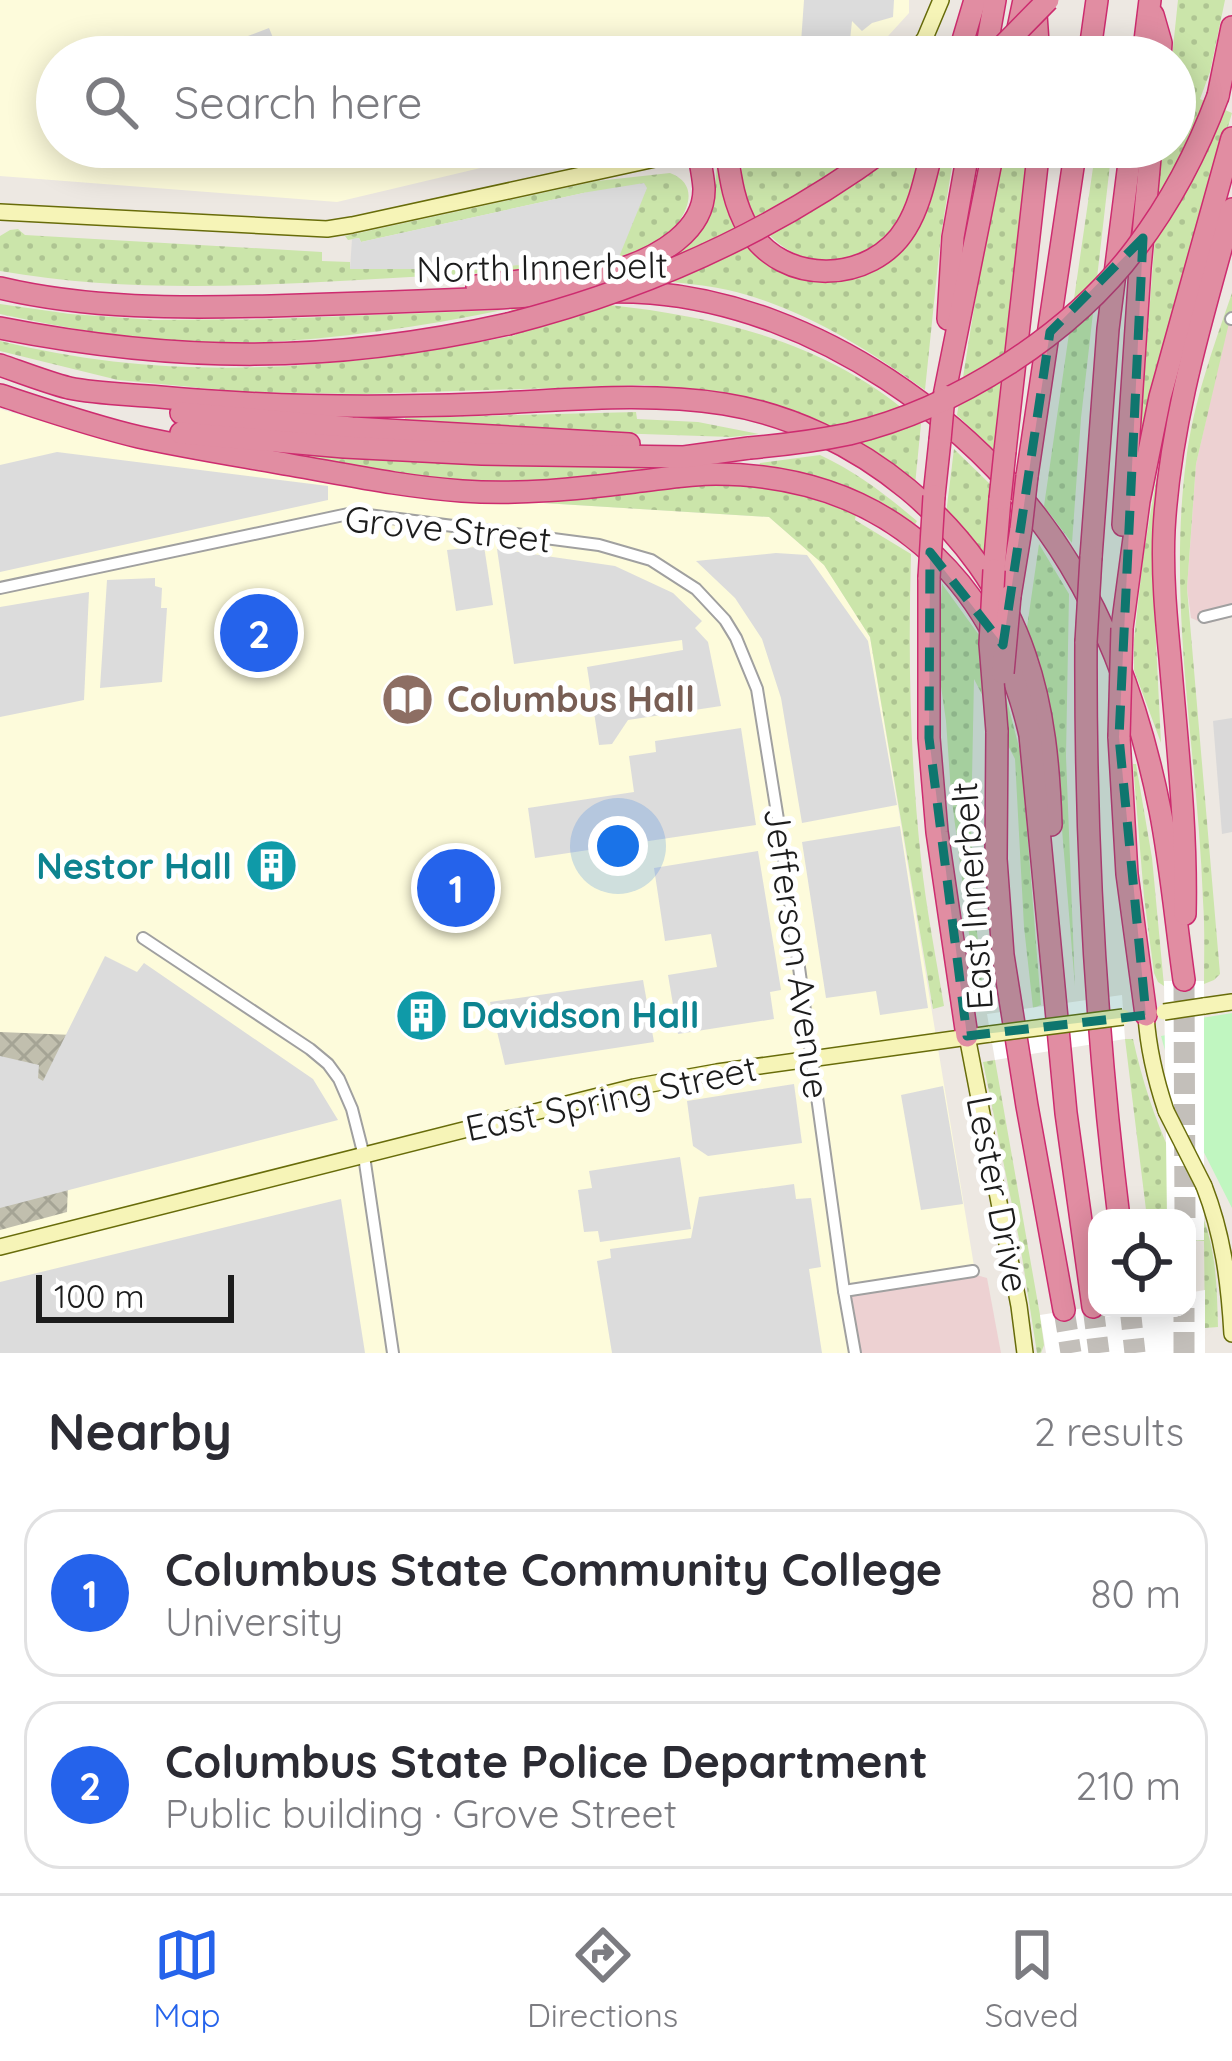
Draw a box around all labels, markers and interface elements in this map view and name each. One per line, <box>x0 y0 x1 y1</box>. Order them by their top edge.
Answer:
search box <box>36 36 1196 168</box>
icon: search <box>78 69 144 135</box>
text: Search here <box>174 74 422 130</box>
street label: North Innerbelt <box>416 242 668 291</box>
street label: Grove Street <box>343 495 553 562</box>
pin: 2 <box>220 588 298 678</box>
library icon: Columbus Hall <box>380 671 436 727</box>
place label: Columbus Hall <box>447 676 695 721</box>
street label: East Innerbelt <box>941 780 1002 1012</box>
street label: Jefferson Avenue <box>755 805 840 1101</box>
your location <box>588 816 648 876</box>
building icon: Nestor Hall <box>243 838 299 894</box>
place label: Nestor Hall <box>36 843 232 888</box>
pin: 1 <box>417 843 495 933</box>
building icon: Davidson Hall <box>394 987 450 1043</box>
place label: Davidson Hall <box>461 992 700 1037</box>
street label: East Spring Street <box>461 1045 760 1150</box>
street label: Lester Drive <box>957 1092 1040 1296</box>
map controls <box>1088 1209 1196 1317</box>
button: locate <box>1088 1209 1196 1317</box>
scale bar <box>36 1269 234 1322</box>
text: 100 m <box>54 1275 145 1316</box>
text: Nearby <box>48 1399 232 1463</box>
text: 2 results <box>1034 1407 1184 1456</box>
text: Columbus State Community College <box>165 1541 942 1597</box>
text: 1 <box>82 1569 98 1618</box>
text: 80 m <box>1091 1569 1181 1618</box>
text: University <box>165 1597 343 1646</box>
text: Columbus State Police Department <box>165 1733 928 1789</box>
text: 2 <box>79 1761 101 1810</box>
text: 210 m <box>1076 1761 1181 1810</box>
text: Public building · Grove Street <box>165 1789 677 1838</box>
tab: Map <box>153 1922 221 2035</box>
tab: Directions <box>527 1922 678 2035</box>
tab: Saved <box>985 1922 1079 2035</box>

